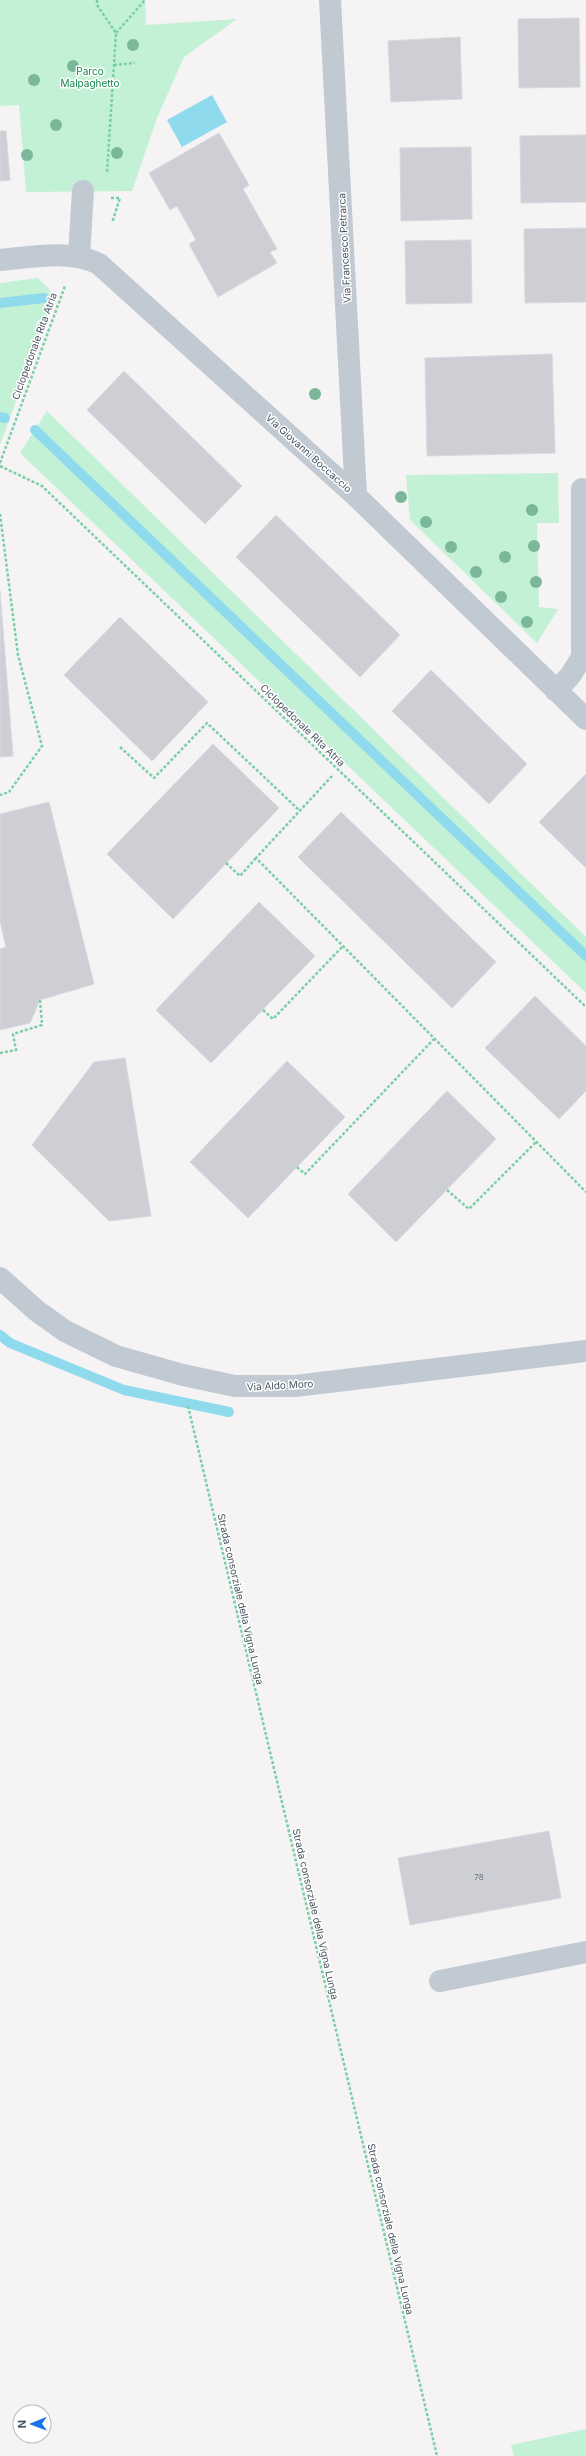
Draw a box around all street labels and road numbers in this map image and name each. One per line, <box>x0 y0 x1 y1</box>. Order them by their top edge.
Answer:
street label: Via Francesco Petrarca <box>335 193 353 303</box>
street label: Ciclopedonale Rita Atria <box>9 291 59 401</box>
street label: Via Giovanni Boccaccio <box>264 411 354 495</box>
street label: Ciclopedonale Rita Atria <box>258 681 348 769</box>
street label: Via Aldo Moro <box>246 1377 314 1393</box>
street label: Strada consorziale della Vigna Lunga <box>215 1512 267 1686</box>
street label: Strada consorziale della Vigna Lunga <box>290 1827 342 2001</box>
street label: Strada consorziale della Vigna Lunga <box>365 2142 417 2316</box>

